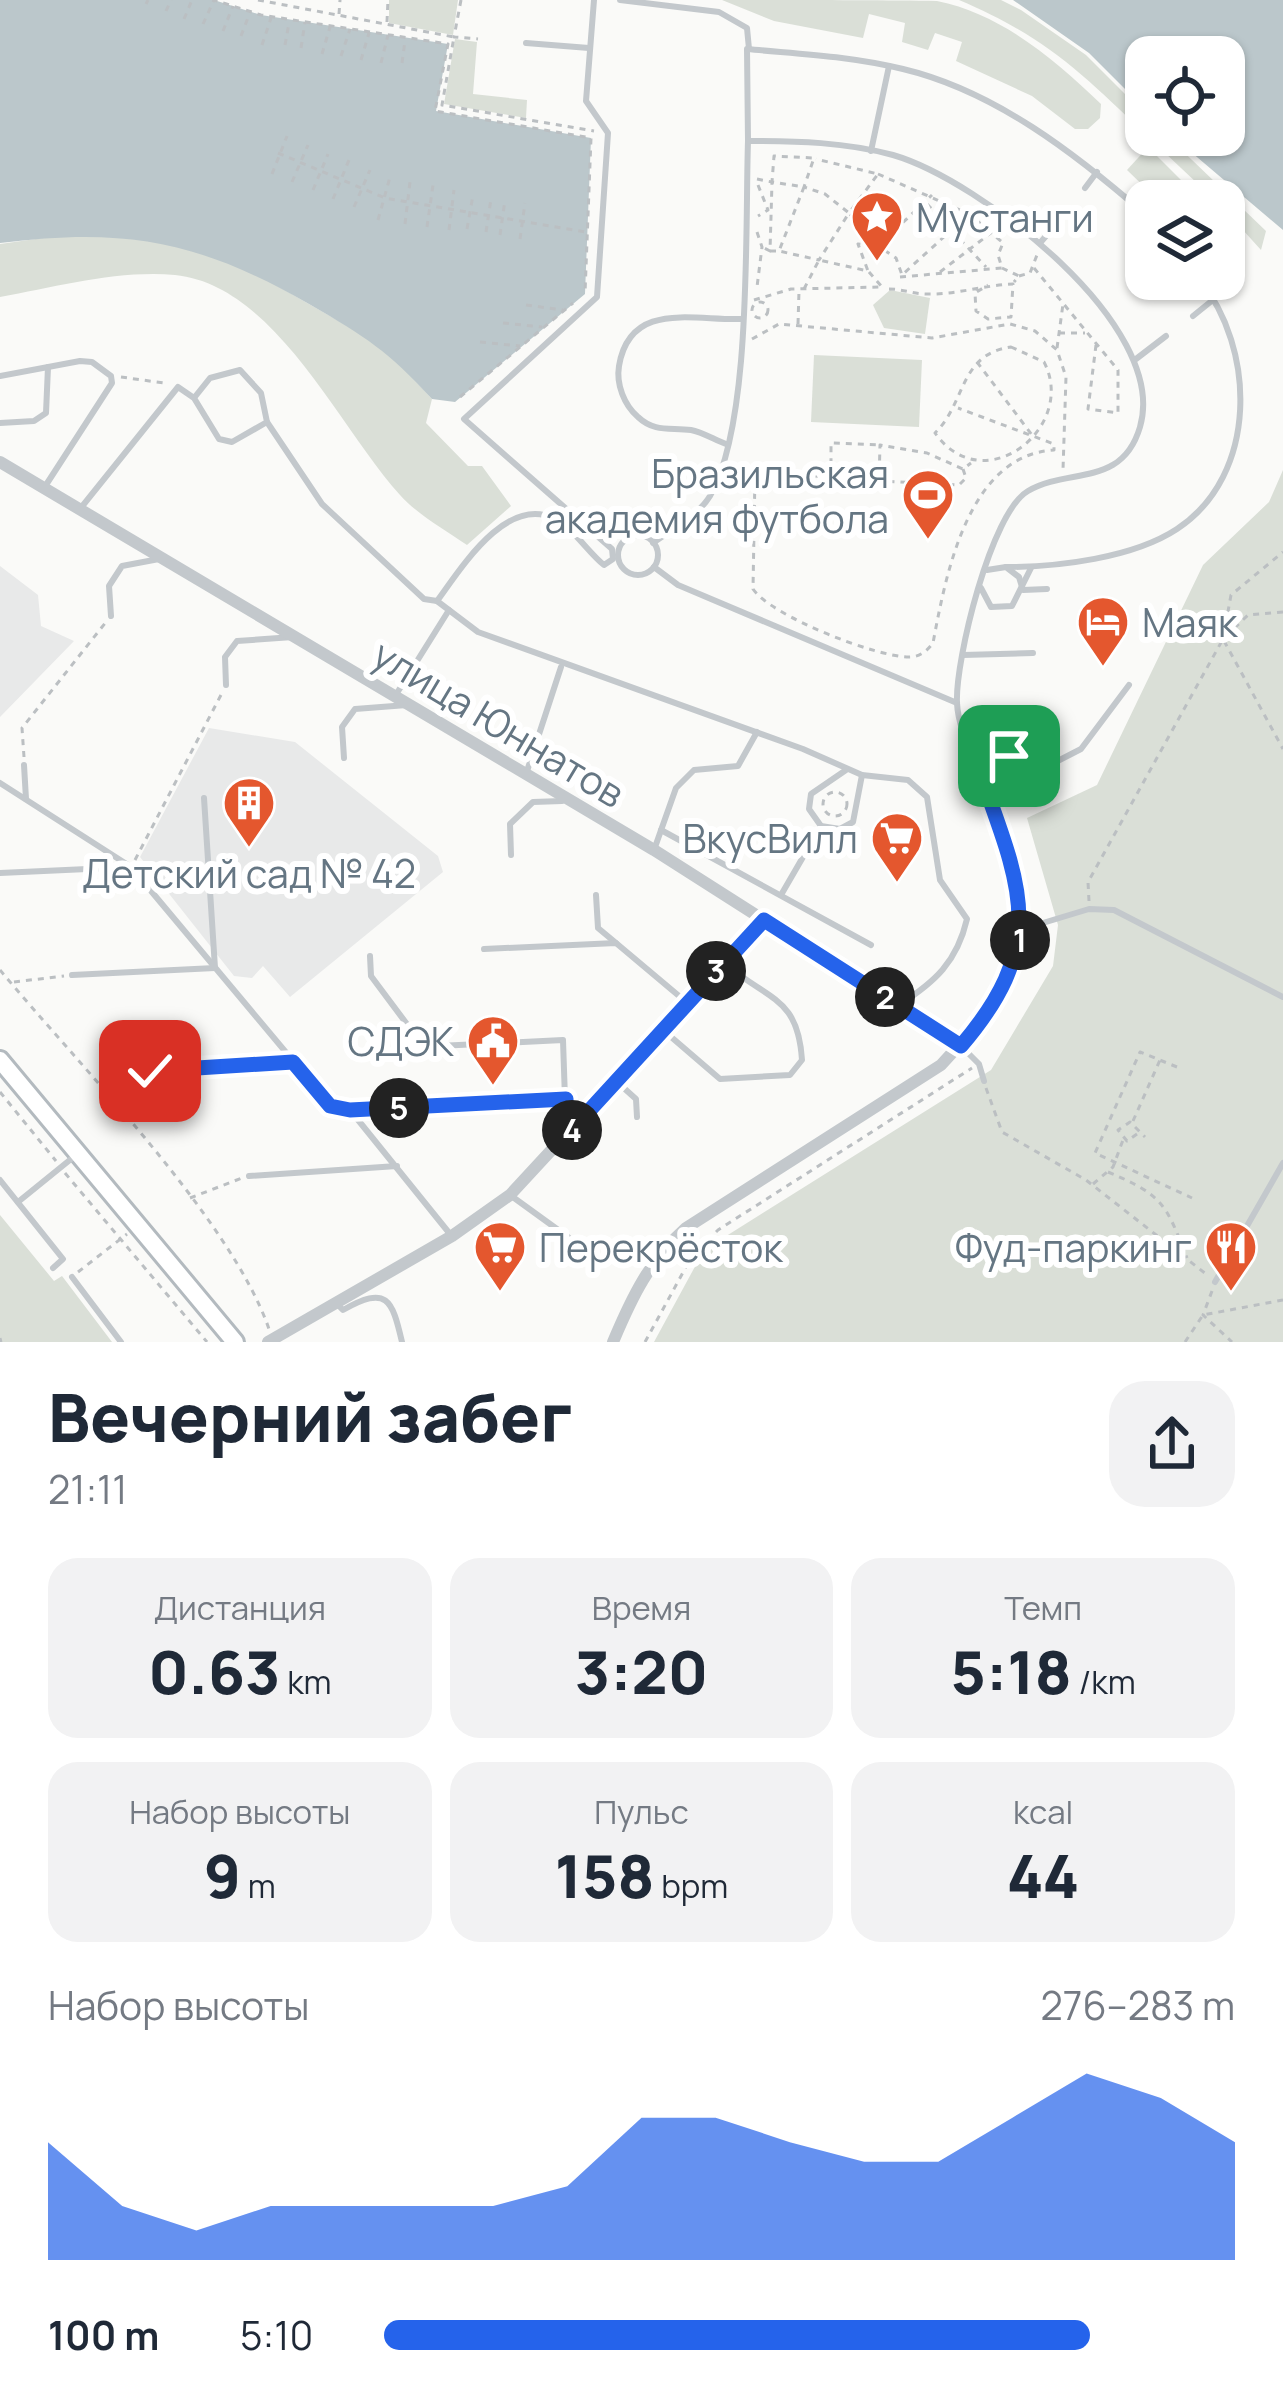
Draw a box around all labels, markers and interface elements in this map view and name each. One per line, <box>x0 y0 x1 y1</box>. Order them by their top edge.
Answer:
map controls <box>1125 36 1245 300</box>
button: locate <box>1125 36 1245 156</box>
button: layers <box>1125 180 1245 300</box>
place icon: Мустанги <box>849 189 905 263</box>
place label: Мустанги <box>916 190 1094 244</box>
place label: Бразильская академия футбола <box>545 446 889 545</box>
sports icon: Бразильская академия футбола <box>900 467 956 541</box>
hotel icon: Маяк <box>1075 594 1131 668</box>
place label: Маяк <box>1142 595 1239 649</box>
street label: улица Юннатов <box>363 627 635 819</box>
pin <box>958 705 1060 807</box>
icon: arrive <box>976 723 1042 789</box>
building icon: Детский сад № 42 <box>221 775 277 849</box>
supermarket icon: ВкусВилл <box>869 810 925 884</box>
place label: ВкусВилл <box>682 811 858 865</box>
place label: Детский сад № 42 <box>82 846 416 900</box>
pin: 1 <box>990 910 1050 970</box>
text: 1 <box>1013 917 1027 962</box>
pin: 3 <box>686 941 746 1001</box>
text: 3 <box>706 948 726 993</box>
pin: 2 <box>855 967 915 1027</box>
text: 2 <box>875 974 895 1019</box>
public building icon: СДЭК <box>465 1013 521 1087</box>
place label: СДЭК <box>348 1014 455 1068</box>
pin <box>99 1020 201 1122</box>
icon: check <box>117 1038 183 1104</box>
pin: 5 <box>369 1078 429 1138</box>
text: 5 <box>389 1085 409 1130</box>
pin: 4 <box>542 1100 602 1160</box>
text: 4 <box>562 1107 582 1152</box>
supermarket icon: Перекрёсток <box>472 1219 528 1293</box>
restaurant icon: Фуд-паркинг <box>1203 1219 1259 1293</box>
place label: Перекрёсток <box>539 1220 784 1274</box>
place label: Фуд-паркинг <box>955 1220 1192 1274</box>
text: Вечерний забег <box>48 1372 572 1462</box>
button: share <box>1109 1381 1235 1507</box>
text: 21:11 <box>48 1462 128 1516</box>
text: Дистанция <box>154 1585 326 1630</box>
text: Время <box>592 1585 691 1630</box>
text: Темп <box>1004 1585 1082 1630</box>
text: 0.63 <box>148 1630 281 1712</box>
text: 3:20 <box>575 1630 708 1712</box>
text: 5:18 <box>951 1630 1072 1712</box>
text: km <box>281 1659 332 1704</box>
text: /km <box>1072 1659 1136 1704</box>
text: Набор высоты <box>129 1789 350 1834</box>
text: Пульс <box>594 1789 689 1834</box>
text: kcal <box>1013 1789 1073 1834</box>
text: 9 <box>204 1834 241 1916</box>
text: 158 <box>555 1834 655 1916</box>
text: 44 <box>1007 1834 1079 1916</box>
text: m <box>241 1863 276 1908</box>
text: bpm <box>655 1863 728 1908</box>
text: Набор высоты <box>48 1978 310 2032</box>
text: 276–283 m <box>1041 1978 1235 2032</box>
text: 100 m <box>48 2308 159 2362</box>
text: 5:10 <box>240 2308 313 2362</box>

